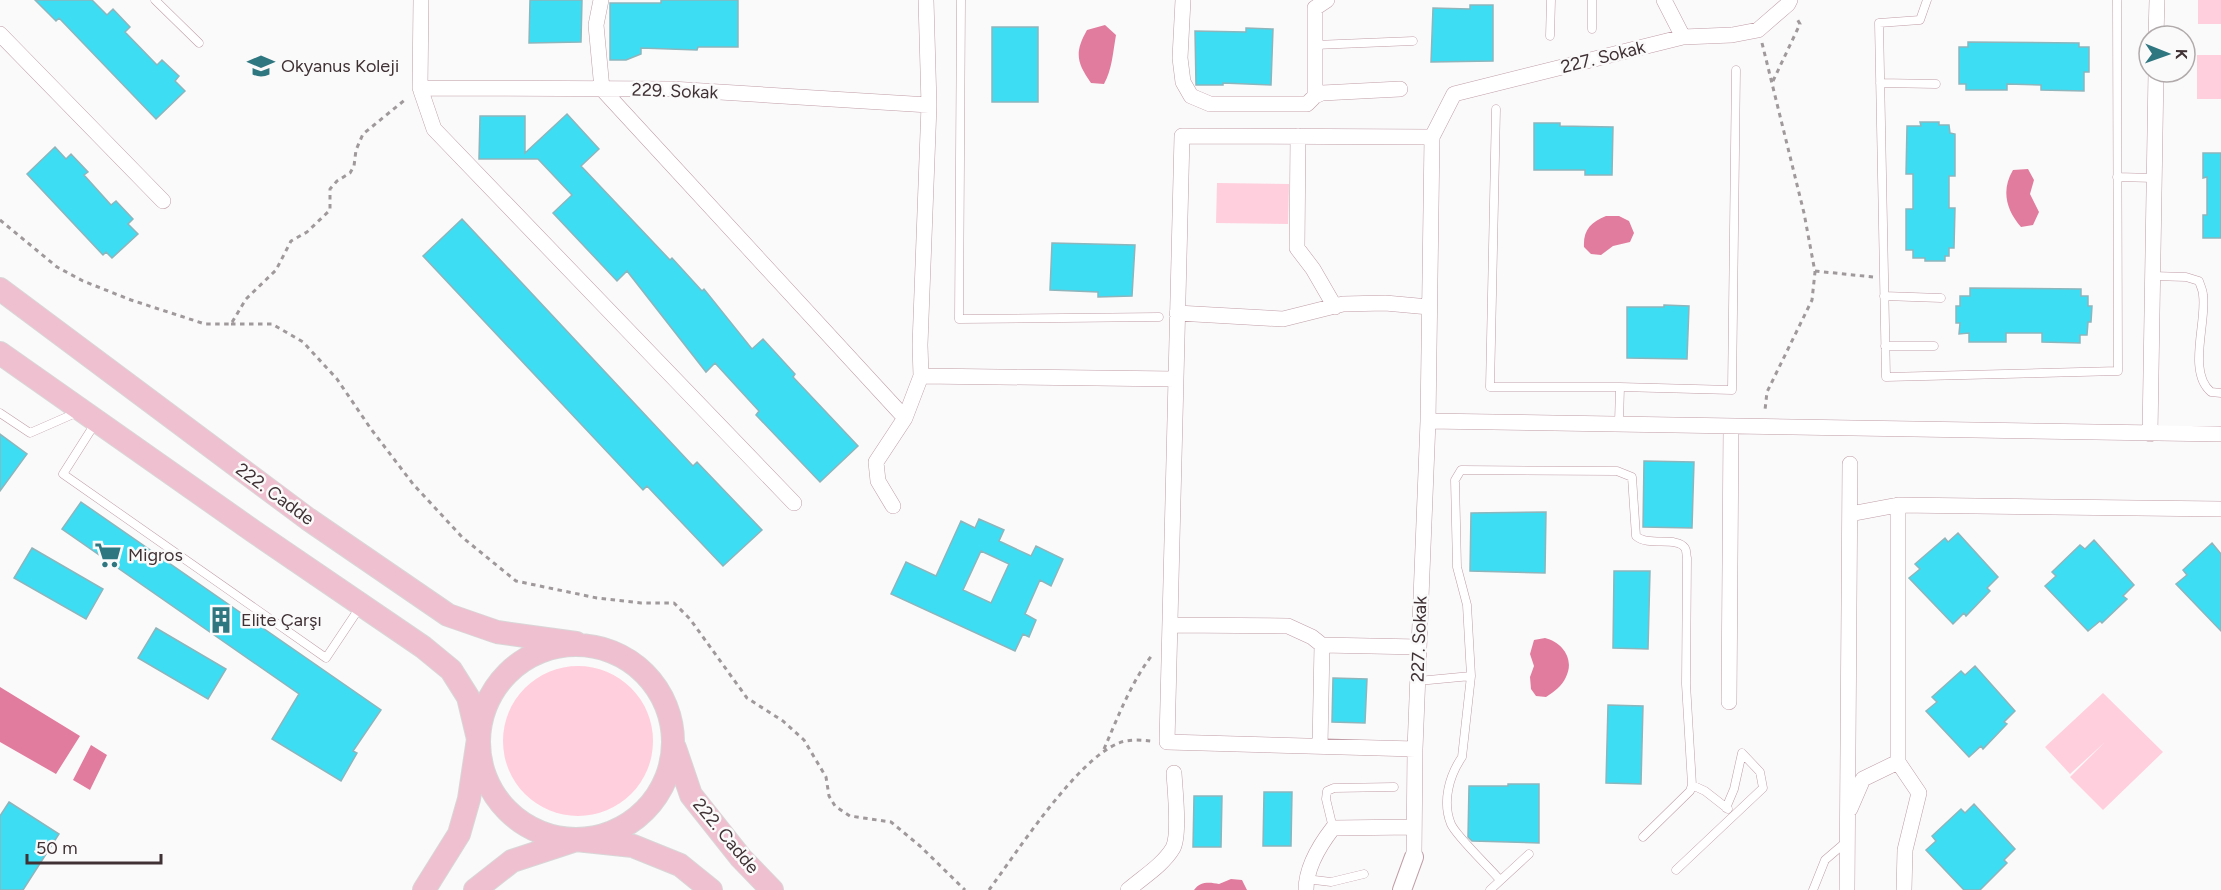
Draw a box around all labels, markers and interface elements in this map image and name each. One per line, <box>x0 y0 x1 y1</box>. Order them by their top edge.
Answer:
north arrow <box>2137 24 2197 84</box>
street label: 227. Sokak <box>1559 36 1648 78</box>
text: K <box>2172 49 2191 60</box>
school or university icon: Okyanus Koleji <box>246 51 276 81</box>
place label: Okyanus Koleji <box>281 55 399 77</box>
street label: 229. Sokak <box>631 78 719 104</box>
street label: 222. Cadde <box>232 458 319 530</box>
supermarket icon: Migros <box>93 540 123 570</box>
place label: Migros <box>128 544 183 566</box>
street label: 227. Sokak <box>1407 595 1432 682</box>
building icon: Elite Çarşı <box>206 605 236 635</box>
place label: Elite Çarşı <box>241 609 322 631</box>
street label: 222. Cadde <box>688 794 764 878</box>
scale bar <box>27 827 160 865</box>
text: 50 m <box>36 837 78 859</box>

